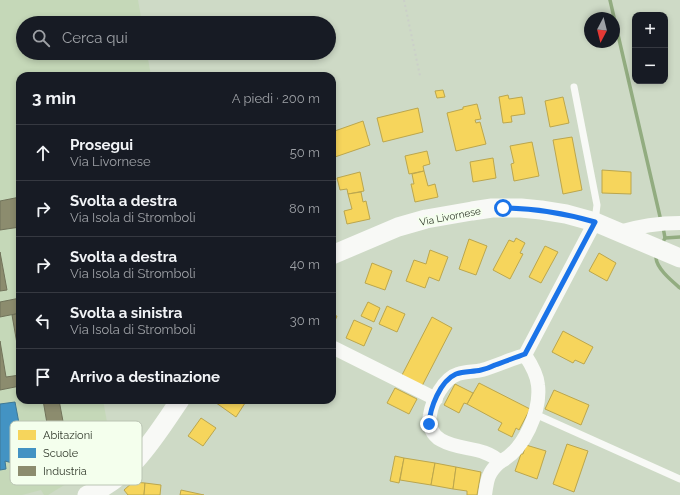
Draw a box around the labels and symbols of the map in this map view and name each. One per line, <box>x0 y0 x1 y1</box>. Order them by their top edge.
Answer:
north arrow <box>584 12 620 48</box>
route start <box>494 199 512 217</box>
street label: Via Livornese <box>419 205 482 228</box>
route end <box>420 415 438 433</box>
legend <box>10 421 142 485</box>
text: Abitazioni <box>43 429 92 442</box>
text: Scuole <box>43 447 79 460</box>
text: Industria <box>43 465 87 478</box>

